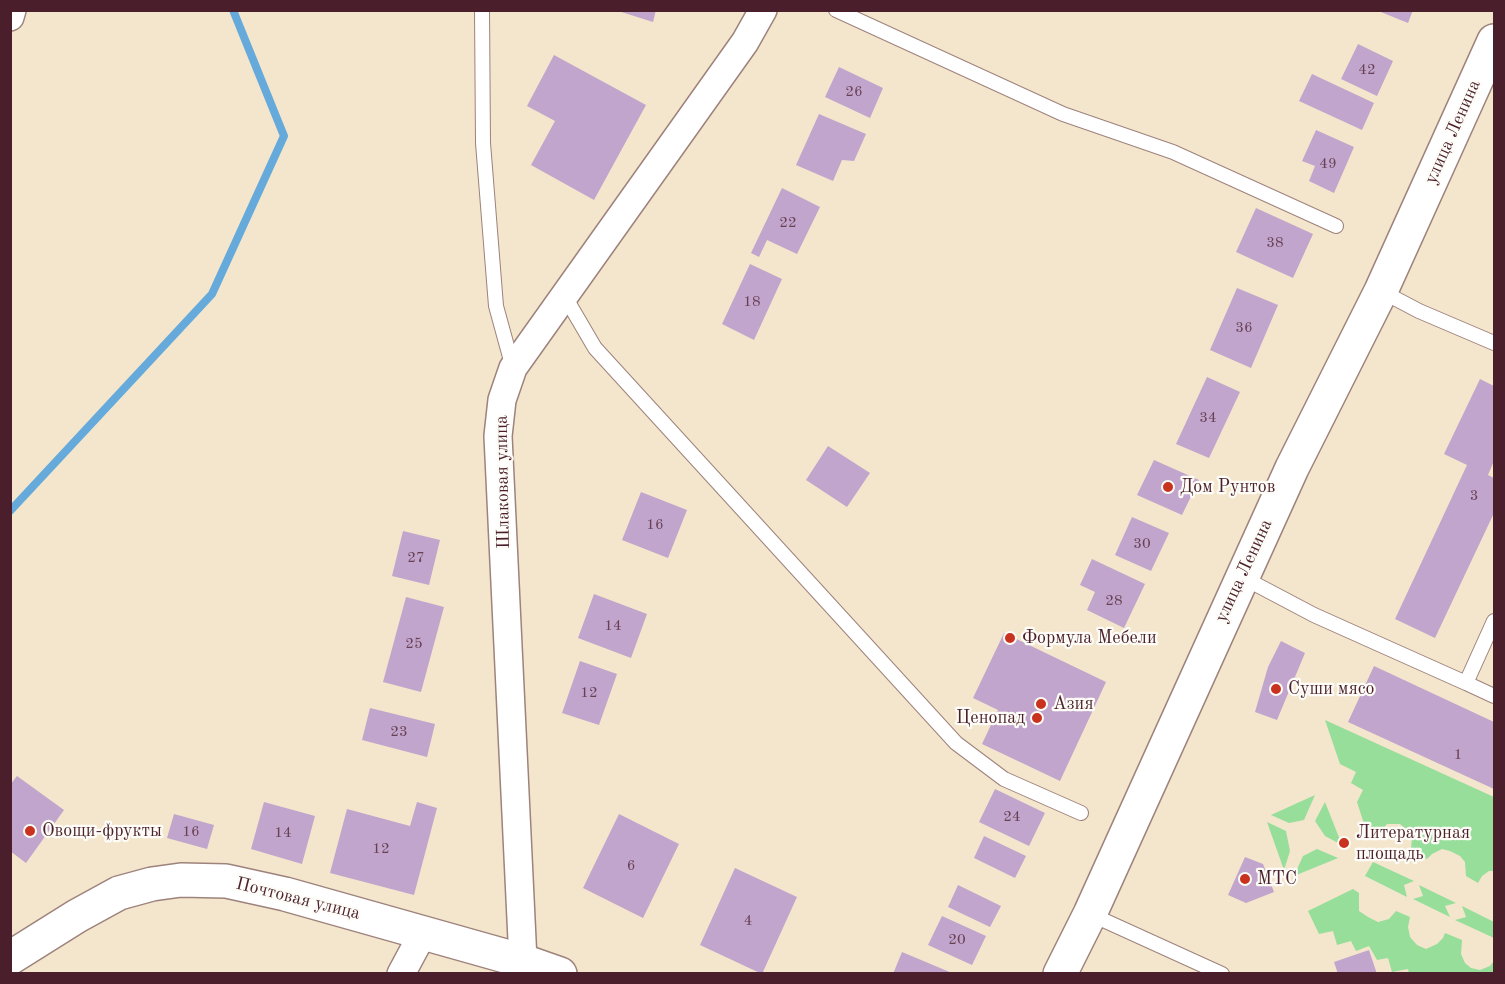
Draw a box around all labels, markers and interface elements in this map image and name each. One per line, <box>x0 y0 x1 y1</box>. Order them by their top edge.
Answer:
house number: 42 <box>1358 61 1376 79</box>
street label: улица Ленина <box>1420 77 1486 187</box>
house number: 26 <box>845 83 863 101</box>
house number: 49 <box>1319 155 1337 173</box>
house number: 22 <box>779 214 797 232</box>
house number: 38 <box>1266 234 1284 252</box>
house number: 18 <box>743 293 761 311</box>
house number: 36 <box>1235 319 1253 337</box>
house number: 34 <box>1199 409 1217 427</box>
street label: Шлаковая улица <box>491 415 515 549</box>
place label: Дом Рунтов <box>1180 476 1275 498</box>
marker: Дом Рунтов <box>1161 480 1175 494</box>
house number: 3 <box>1470 487 1478 505</box>
house number: 16 <box>646 516 664 534</box>
street label: улица Ленина <box>1211 516 1277 626</box>
house number: 30 <box>1133 535 1151 553</box>
house number: 27 <box>407 549 425 567</box>
house number: 28 <box>1105 592 1123 610</box>
house number: 14 <box>604 617 622 635</box>
place label: Формула Мебели <box>1022 627 1157 649</box>
marker: Формула Мебели <box>1003 631 1017 645</box>
house number: 25 <box>405 635 423 653</box>
place label: Суши мясо <box>1288 678 1375 700</box>
marker: Суши мясо <box>1269 682 1283 696</box>
house number: 12 <box>580 684 598 702</box>
place label: Азия <box>1053 693 1094 715</box>
marker: Азия <box>1034 697 1048 711</box>
place label: Ценопад <box>956 707 1025 729</box>
marker: Ценопад <box>1030 711 1044 725</box>
house number: 23 <box>390 723 408 741</box>
house number: 1 <box>1454 746 1462 764</box>
house number: 24 <box>1003 808 1021 826</box>
place label: Овощи-фрукты <box>42 820 162 842</box>
place label: Литературная площадь <box>1356 822 1470 864</box>
house number: 16 <box>182 823 200 841</box>
marker: Овощи-фрукты <box>23 824 37 838</box>
house number: 14 <box>274 824 292 842</box>
marker: Литературная площадь <box>1337 836 1351 850</box>
house number: 12 <box>372 840 390 858</box>
house number: 6 <box>627 857 635 875</box>
place label: МТС <box>1257 868 1297 890</box>
marker: МТС <box>1238 872 1252 886</box>
street label: Почтовая улица <box>234 873 362 925</box>
house number: 4 <box>744 912 752 930</box>
house number: 20 <box>948 931 966 949</box>

